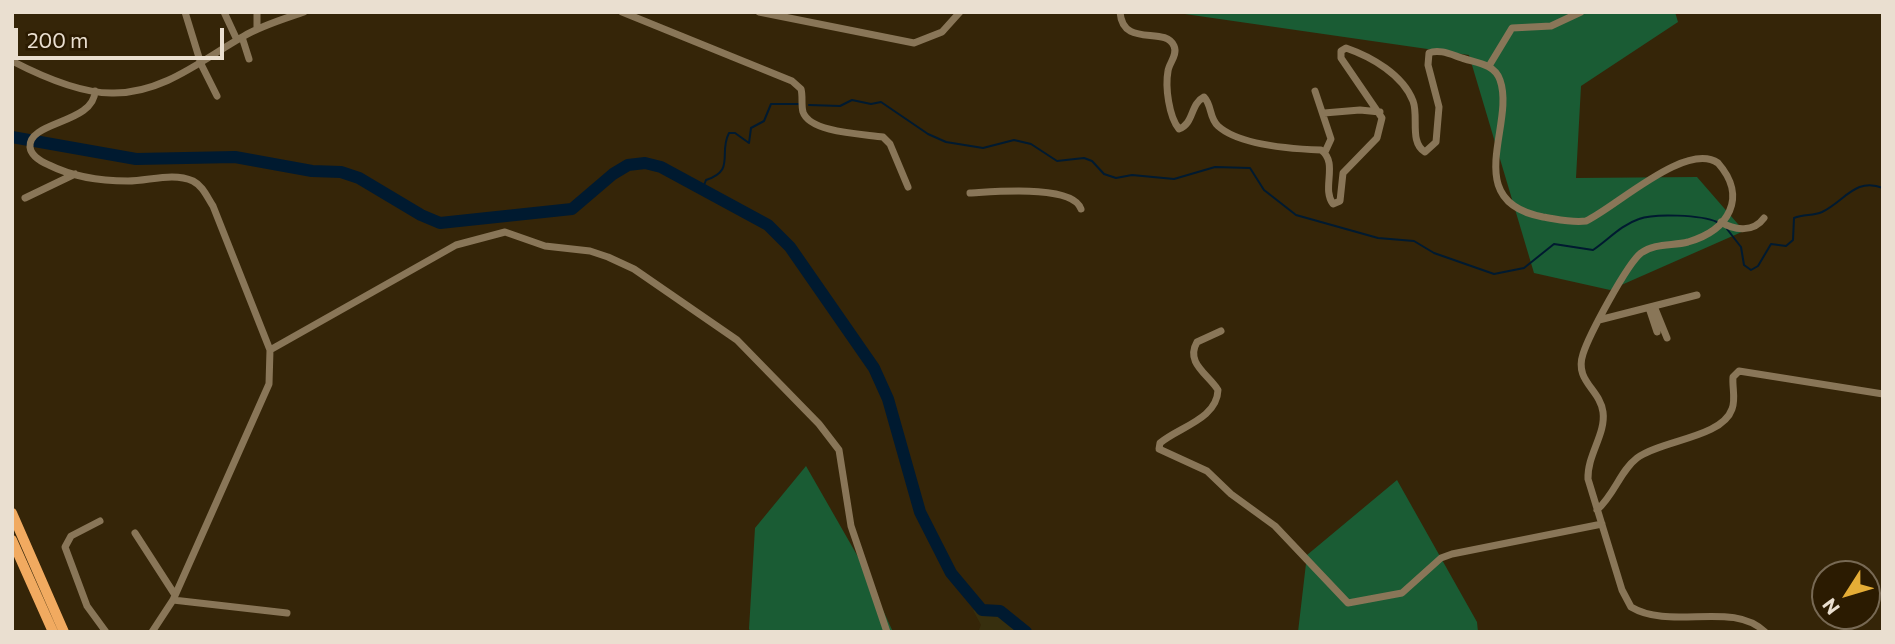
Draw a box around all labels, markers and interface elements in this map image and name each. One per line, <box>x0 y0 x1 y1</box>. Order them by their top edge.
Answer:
scale bar <box>18 14 228 58</box>
text: 200 m <box>27 27 88 52</box>
north arrow <box>1811 560 1881 630</box>
text: N <box>1817 594 1844 619</box>

